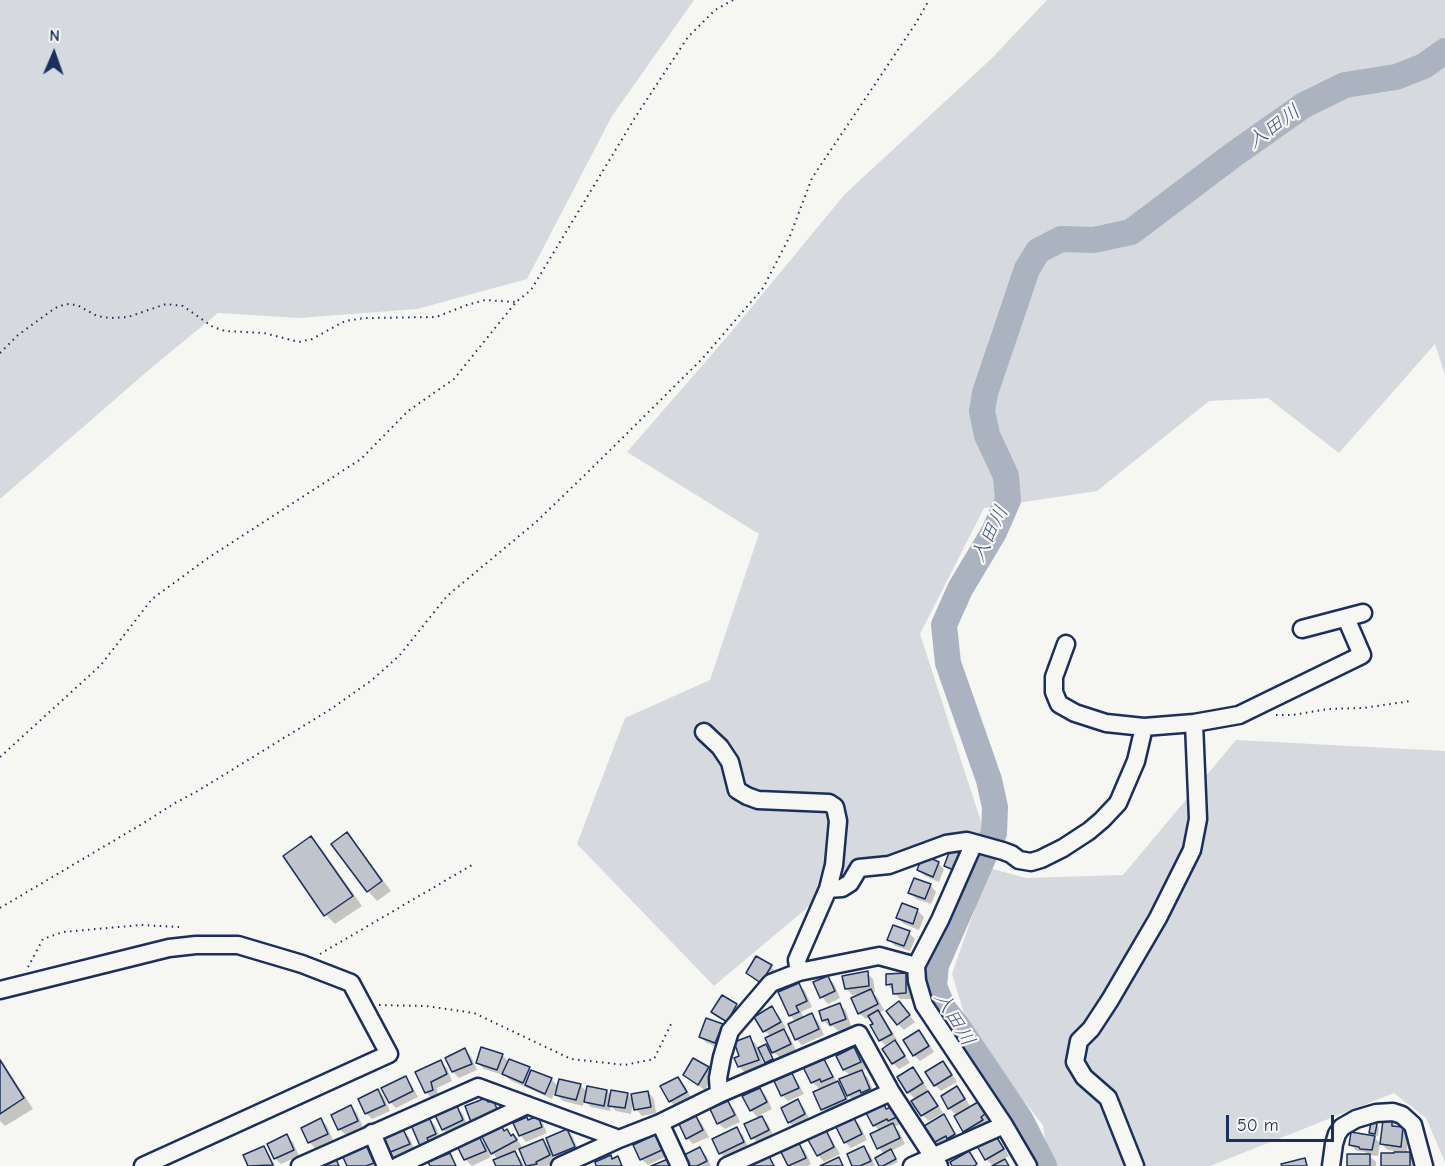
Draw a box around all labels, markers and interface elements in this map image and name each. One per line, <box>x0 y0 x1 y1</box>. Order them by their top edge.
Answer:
north arrow <box>24 24 84 84</box>
text: N <box>49 27 60 45</box>
water label: 入田川 <box>1243 100 1305 154</box>
water label: 入田川 <box>966 502 1014 566</box>
water label: 入田川 <box>928 987 980 1051</box>
scale bar <box>1229 1103 1337 1141</box>
text: 50 m <box>1237 1115 1279 1136</box>

